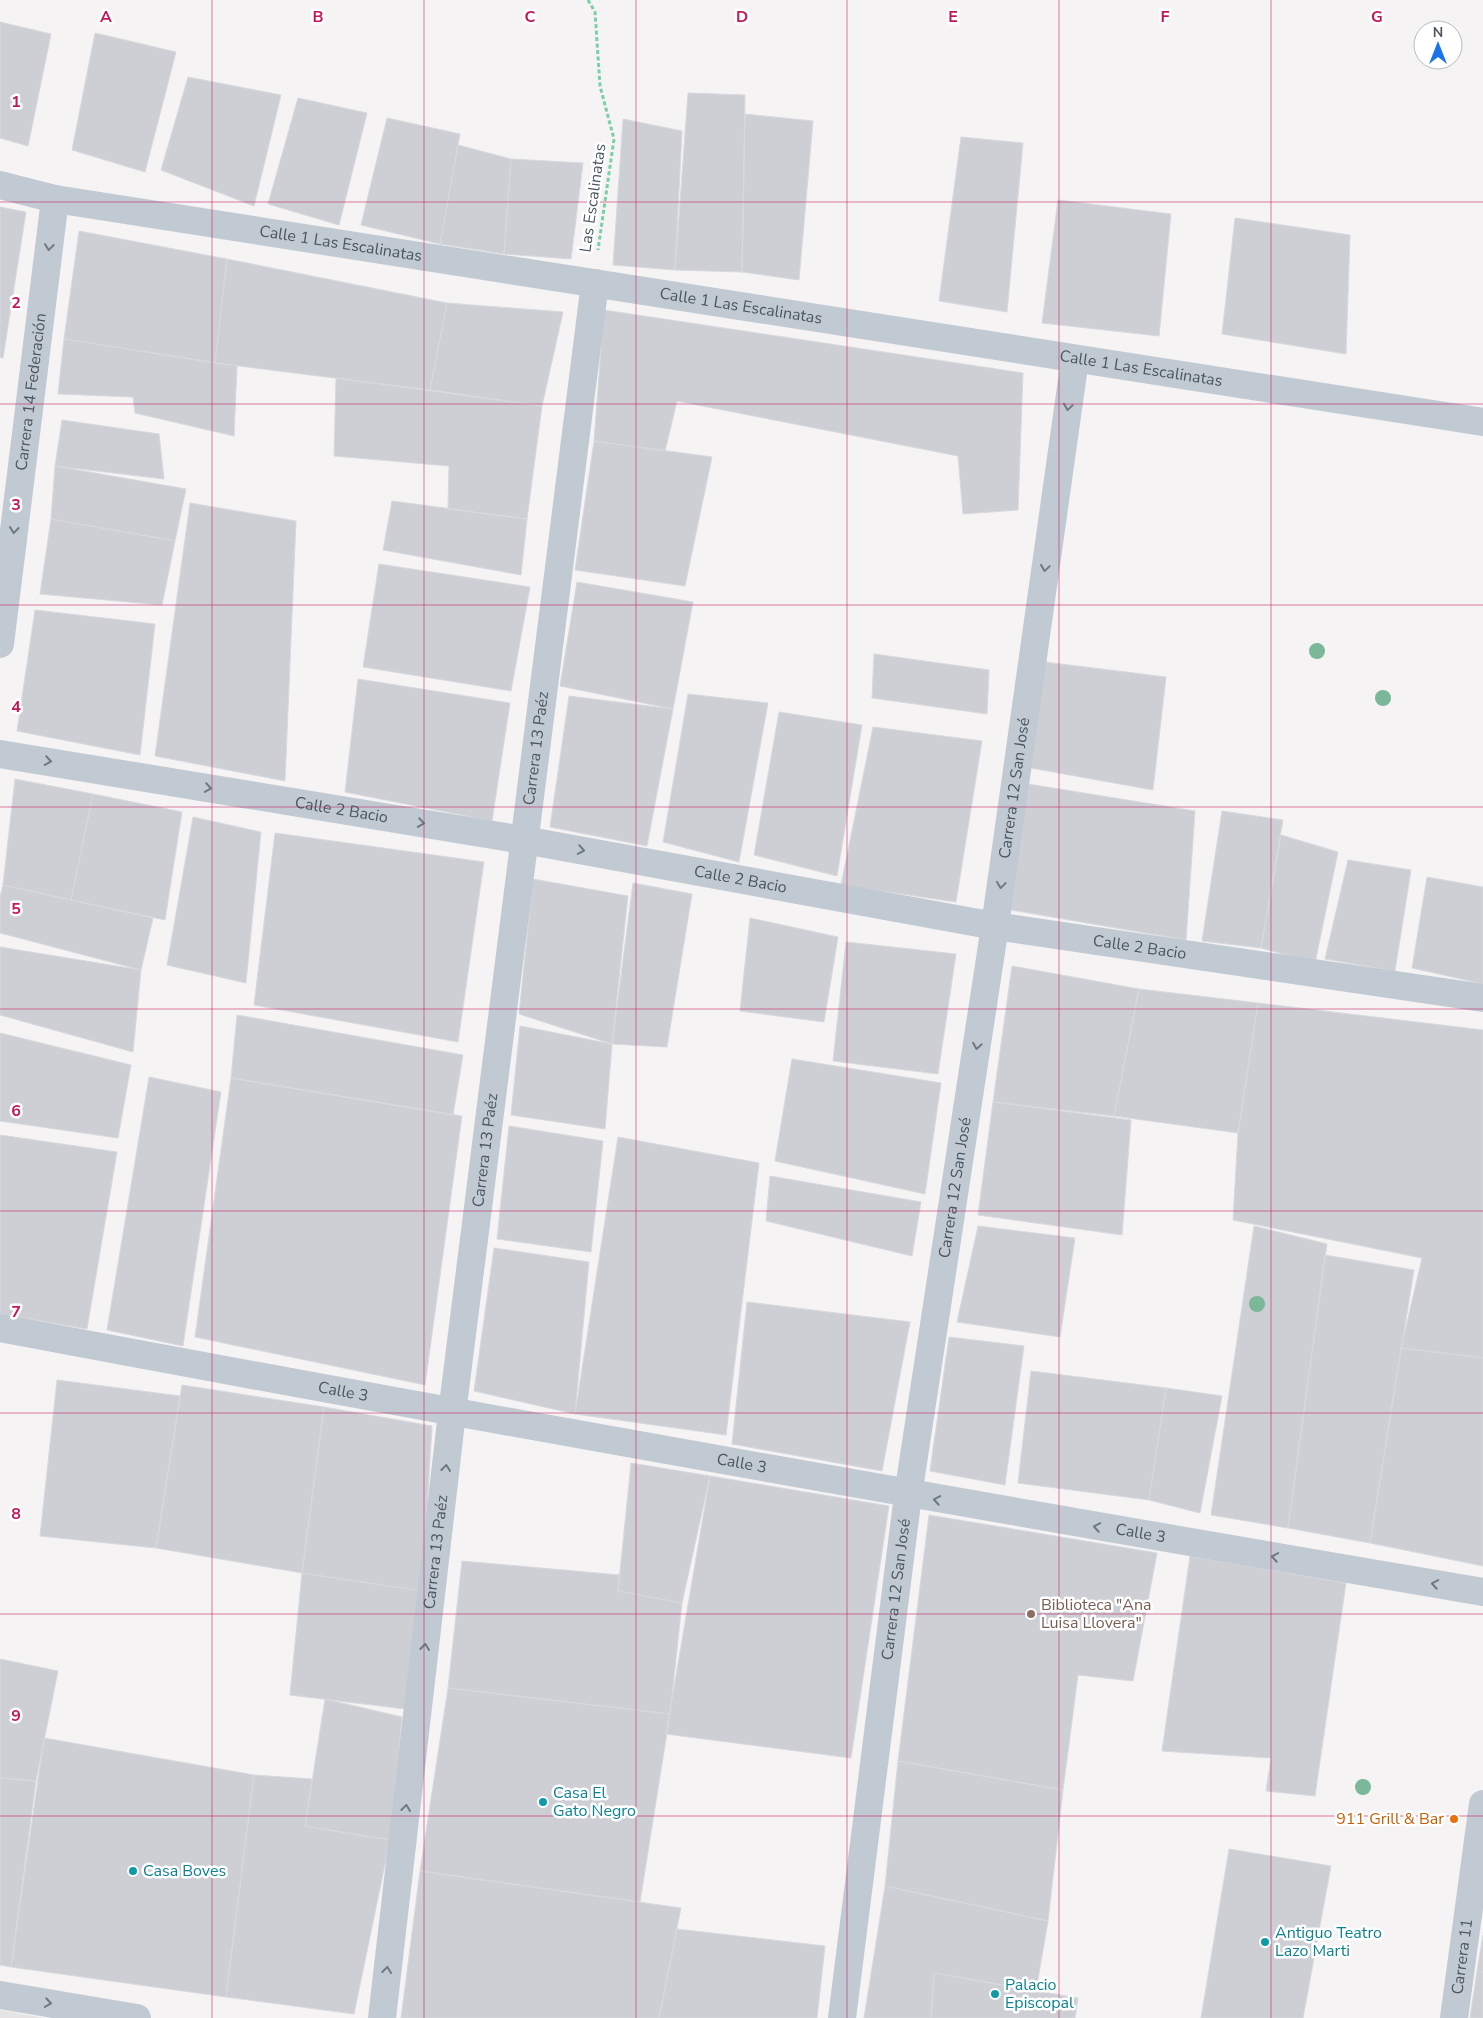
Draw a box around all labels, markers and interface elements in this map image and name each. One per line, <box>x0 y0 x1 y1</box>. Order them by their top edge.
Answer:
text: A <box>100 6 112 28</box>
text: B <box>312 6 324 28</box>
text: C <box>525 6 536 28</box>
text: D <box>736 6 748 28</box>
text: E <box>948 6 958 28</box>
text: F <box>1161 6 1170 28</box>
text: G <box>1371 6 1383 28</box>
north arrow <box>1413 20 1463 70</box>
text: N <box>1433 23 1443 42</box>
text: 1 <box>11 91 21 113</box>
street label: Las Escalinatas <box>574 142 612 254</box>
street label: Calle 1 Las Escalinatas <box>258 220 424 267</box>
one-way arrow <box>44 243 55 251</box>
street label: Calle 1 Las Escalinatas <box>658 283 824 330</box>
text: 2 <box>11 292 21 314</box>
street label: Carrera 14 Federación <box>11 312 52 472</box>
street label: Calle 1 Las Escalinatas <box>1058 345 1224 392</box>
one-way arrow <box>1063 404 1074 412</box>
text: 3 <box>11 494 21 516</box>
one-way arrow <box>9 526 20 534</box>
one-way arrow <box>1040 565 1051 573</box>
street label: Carrera 13 Paéz <box>518 690 554 807</box>
text: 4 <box>11 696 21 718</box>
street label: Carrera 12 San José <box>994 716 1035 860</box>
one-way arrow <box>44 756 52 766</box>
one-way arrow <box>204 782 213 792</box>
street label: Calle 2 Bacio <box>293 792 390 829</box>
one-way arrow <box>416 817 425 827</box>
one-way arrow <box>576 844 585 855</box>
street label: Calle 2 Bacio <box>692 860 789 899</box>
one-way arrow <box>996 881 1007 889</box>
text: 5 <box>11 898 21 920</box>
street label: Calle 2 Bacio <box>1091 930 1188 965</box>
one-way arrow <box>972 1041 982 1050</box>
street label: Carrera 13 Paéz <box>467 1092 503 1208</box>
text: 6 <box>11 1100 21 1122</box>
street label: Carrera 12 San José <box>933 1116 977 1260</box>
text: 7 <box>11 1301 21 1323</box>
street label: Calle 3 <box>316 1376 370 1407</box>
street label: Calle 3 <box>715 1448 769 1479</box>
one-way arrow <box>440 1464 451 1472</box>
street label: Carrera 13 Paéz <box>418 1494 453 1610</box>
one-way arrow <box>933 1495 941 1505</box>
text: 8 <box>11 1503 21 1525</box>
street label: Carrera 12 San José <box>876 1517 916 1661</box>
street label: Calle 3 <box>1114 1518 1167 1549</box>
one-way arrow <box>1093 1522 1102 1532</box>
one-way arrow <box>1270 1552 1279 1562</box>
one-way arrow <box>1431 1579 1439 1589</box>
place label: Biblioteca "Ana Luisa Llovera" <box>1041 1594 1152 1634</box>
marker: Biblioteca "Ana Luisa Llovera" <box>1025 1608 1037 1620</box>
one-way arrow <box>419 1642 430 1650</box>
text: 9 <box>11 1705 21 1727</box>
place label: Casa El Gato Negro <box>553 1782 636 1822</box>
marker: Casa El Gato Negro <box>537 1796 549 1808</box>
one-way arrow <box>400 1804 411 1812</box>
place label: 911 Grill & Bar <box>1336 1808 1444 1830</box>
marker: 911 Grill & Bar <box>1448 1813 1460 1825</box>
place label: Casa Boves <box>143 1860 226 1882</box>
marker: Casa Boves <box>127 1865 139 1877</box>
street label: Carrera 11 <box>1446 1917 1478 1996</box>
place label: Antiguo Teatro Lazo Marti <box>1275 1922 1382 1962</box>
marker: Antiguo Teatro Lazo Marti <box>1259 1936 1271 1948</box>
one-way arrow <box>381 1965 392 1973</box>
place label: Palacio Episcopal <box>1005 1974 1074 2014</box>
marker: Palacio Episcopal <box>989 1988 1001 2000</box>
one-way arrow <box>44 1998 52 2008</box>

